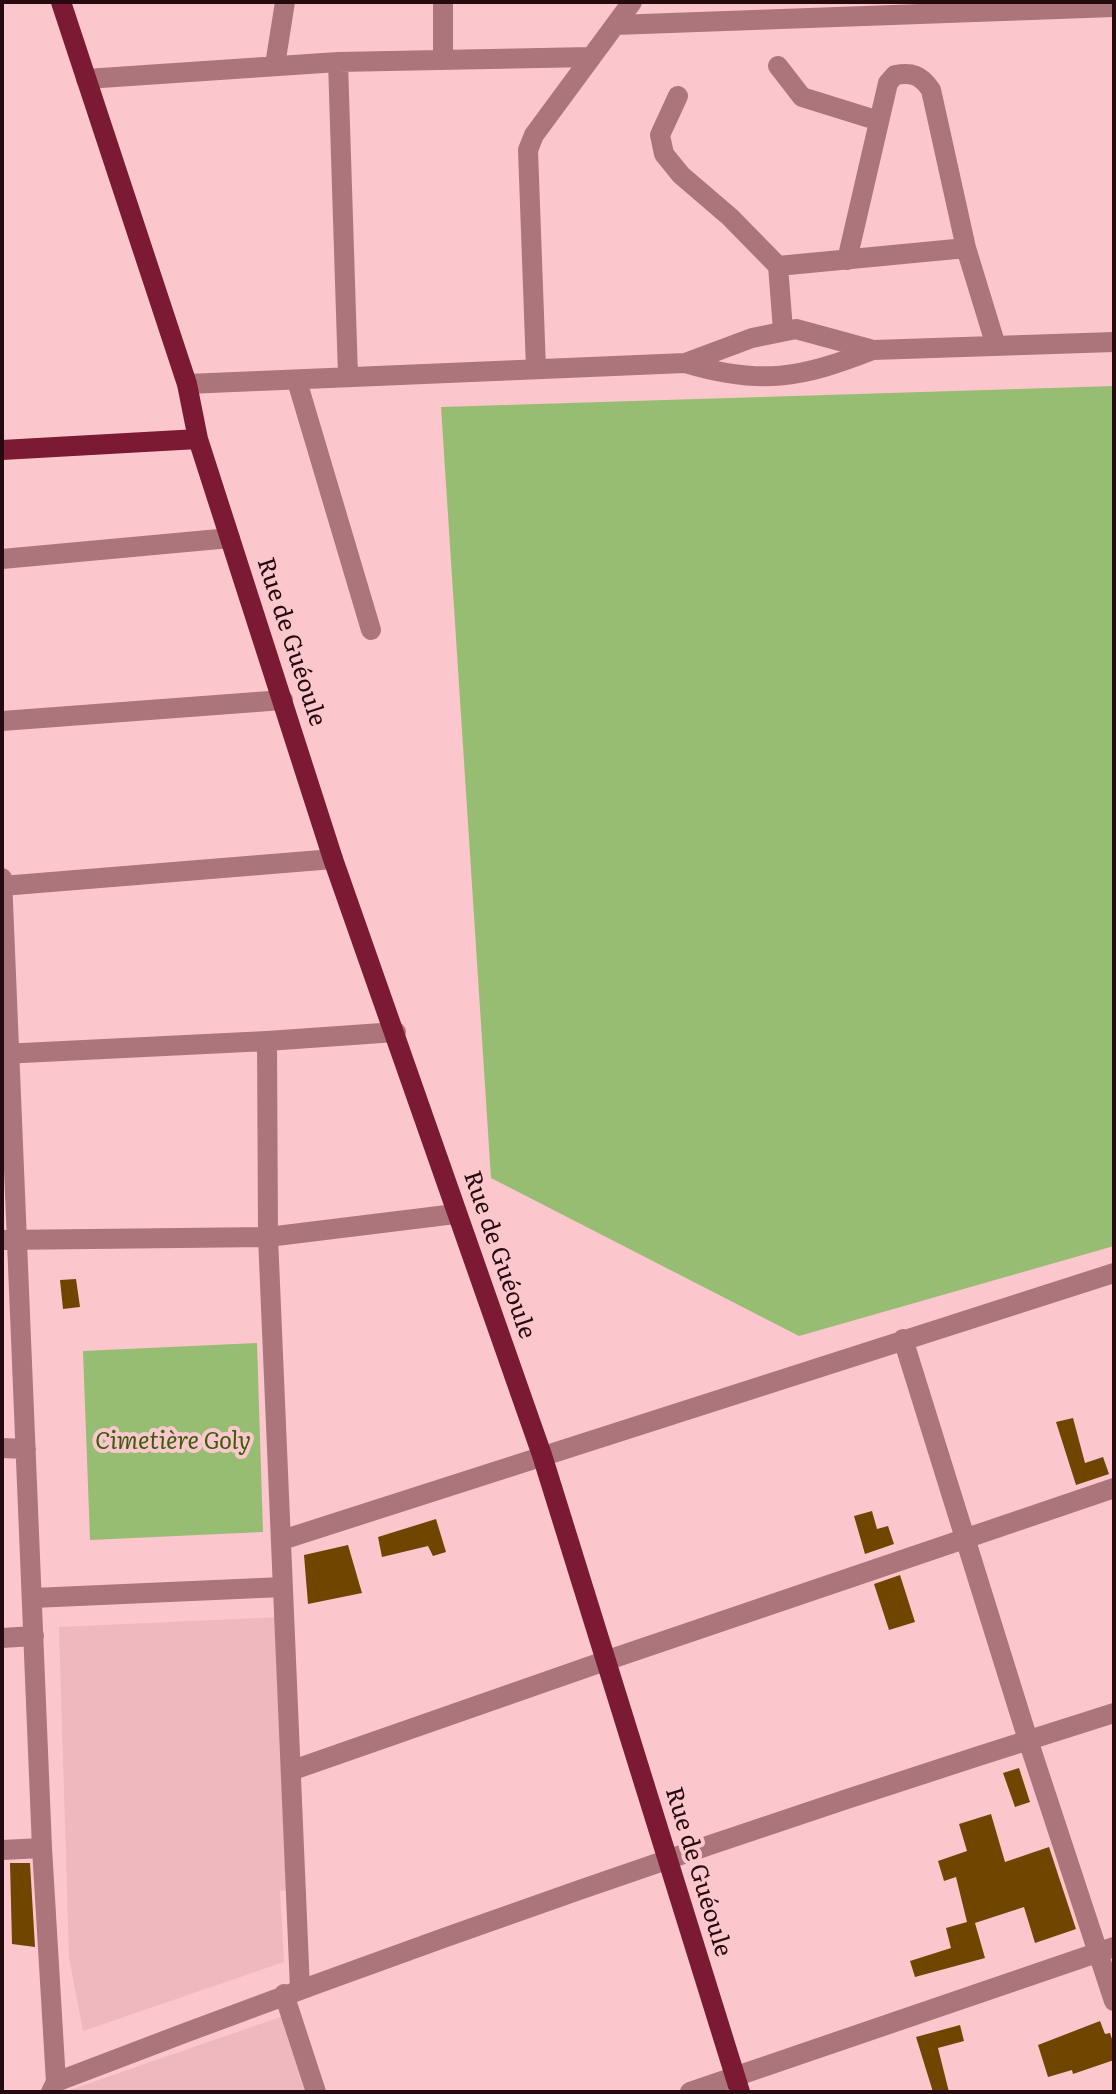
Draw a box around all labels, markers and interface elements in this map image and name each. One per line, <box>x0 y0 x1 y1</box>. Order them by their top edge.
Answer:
street label: Rue de Guéoule <box>250 554 332 730</box>
street label: Rue de Guéoule <box>457 1167 541 1343</box>
park label: Cimetière Goly <box>95 1428 251 1456</box>
street label: Rue de Guéoule <box>659 1784 737 1960</box>

